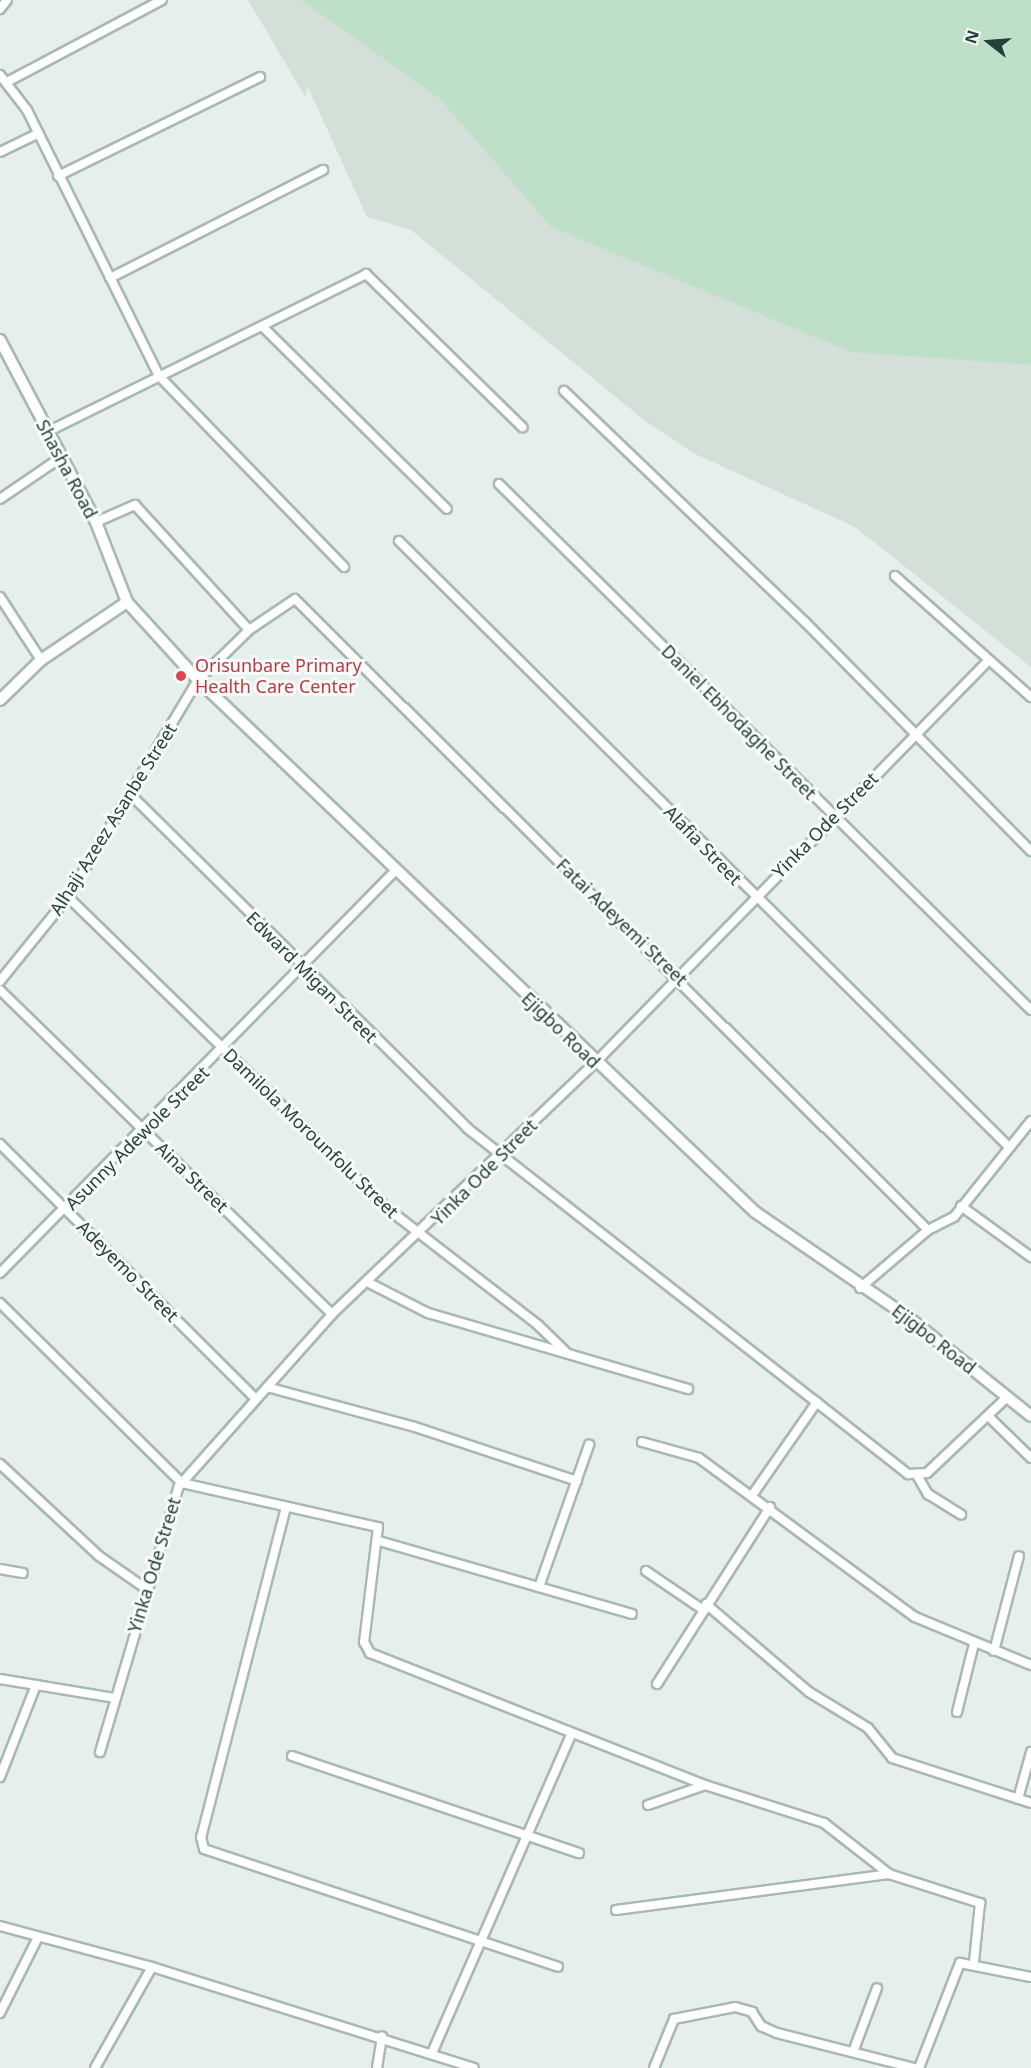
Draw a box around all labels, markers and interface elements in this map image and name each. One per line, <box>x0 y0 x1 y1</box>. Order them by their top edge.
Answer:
north arrow <box>959 12 1019 72</box>
text: N <box>959 27 984 46</box>
street label: Shasha Road <box>32 416 102 522</box>
street label: Daniel Ebhodaghe Street <box>657 640 821 804</box>
place label: Orisunbare Primary Health Care Center <box>195 655 362 698</box>
marker: Orisunbare Primary Health Care Center <box>172 667 190 685</box>
street label: Alhaji Azeez Asanbe Street <box>45 719 181 919</box>
street label: Yinka Ode Street <box>768 768 882 882</box>
street label: Alafia Street <box>660 801 746 889</box>
street label: Fatai Adeyemi Street <box>552 854 692 990</box>
street label: Edward Migan Street <box>242 907 382 1047</box>
street label: Ejigbo Road <box>517 987 605 1073</box>
street label: Damilola Morounfolu Street <box>219 1044 403 1222</box>
street label: Asunny Adewole Street <box>61 1062 213 1214</box>
street label: Yinka Ode Street <box>427 1115 541 1229</box>
street label: Aina Street <box>151 1137 233 1217</box>
street label: Adeyemo Street <box>73 1216 183 1326</box>
street label: Ejigbo Road <box>888 1300 980 1378</box>
street label: Yinka Ode Street <box>123 1495 185 1635</box>

